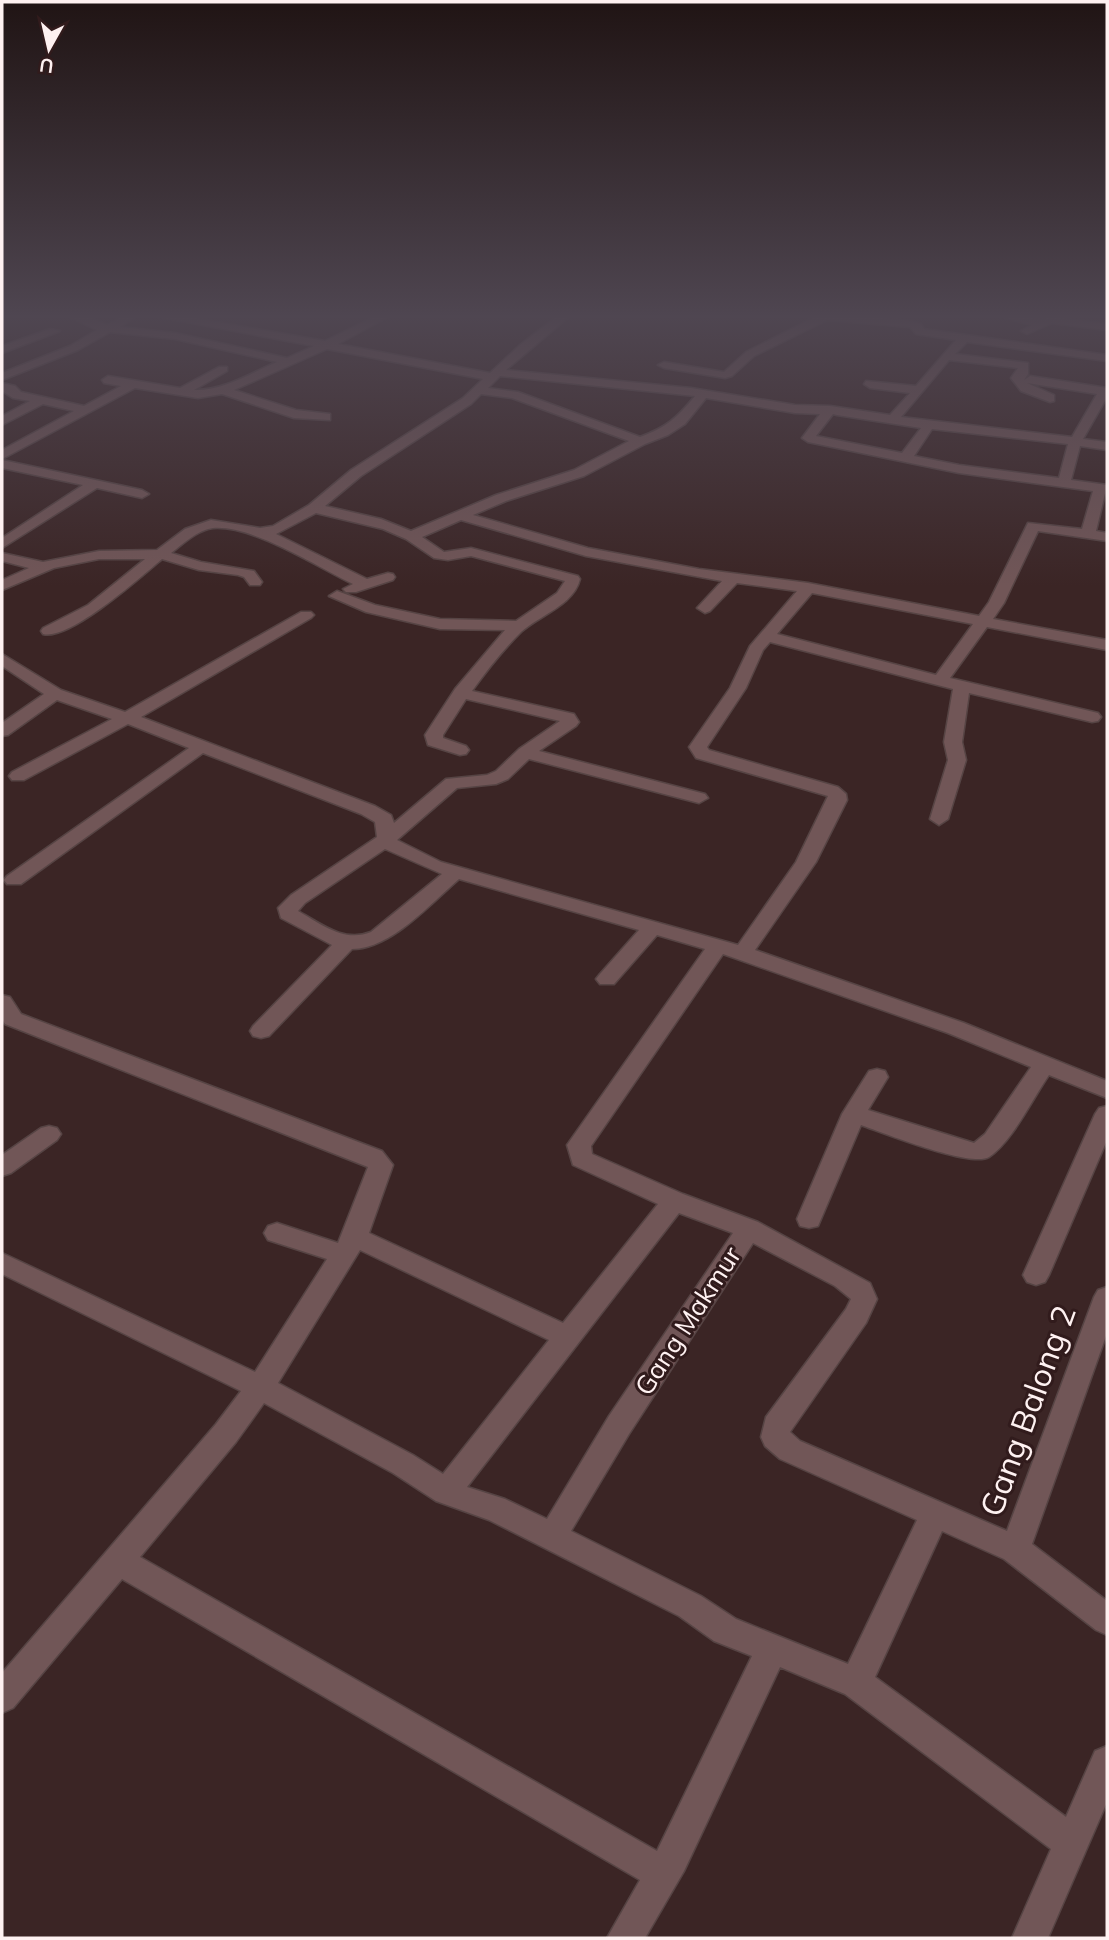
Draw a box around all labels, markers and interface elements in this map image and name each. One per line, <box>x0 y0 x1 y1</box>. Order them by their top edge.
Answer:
north arrow <box>14 14 84 84</box>
text: U <box>38 53 55 79</box>
street label: Gang Makmur <box>627 1240 748 1401</box>
street label: Gang Balong 2 <box>970 1300 1084 1522</box>

